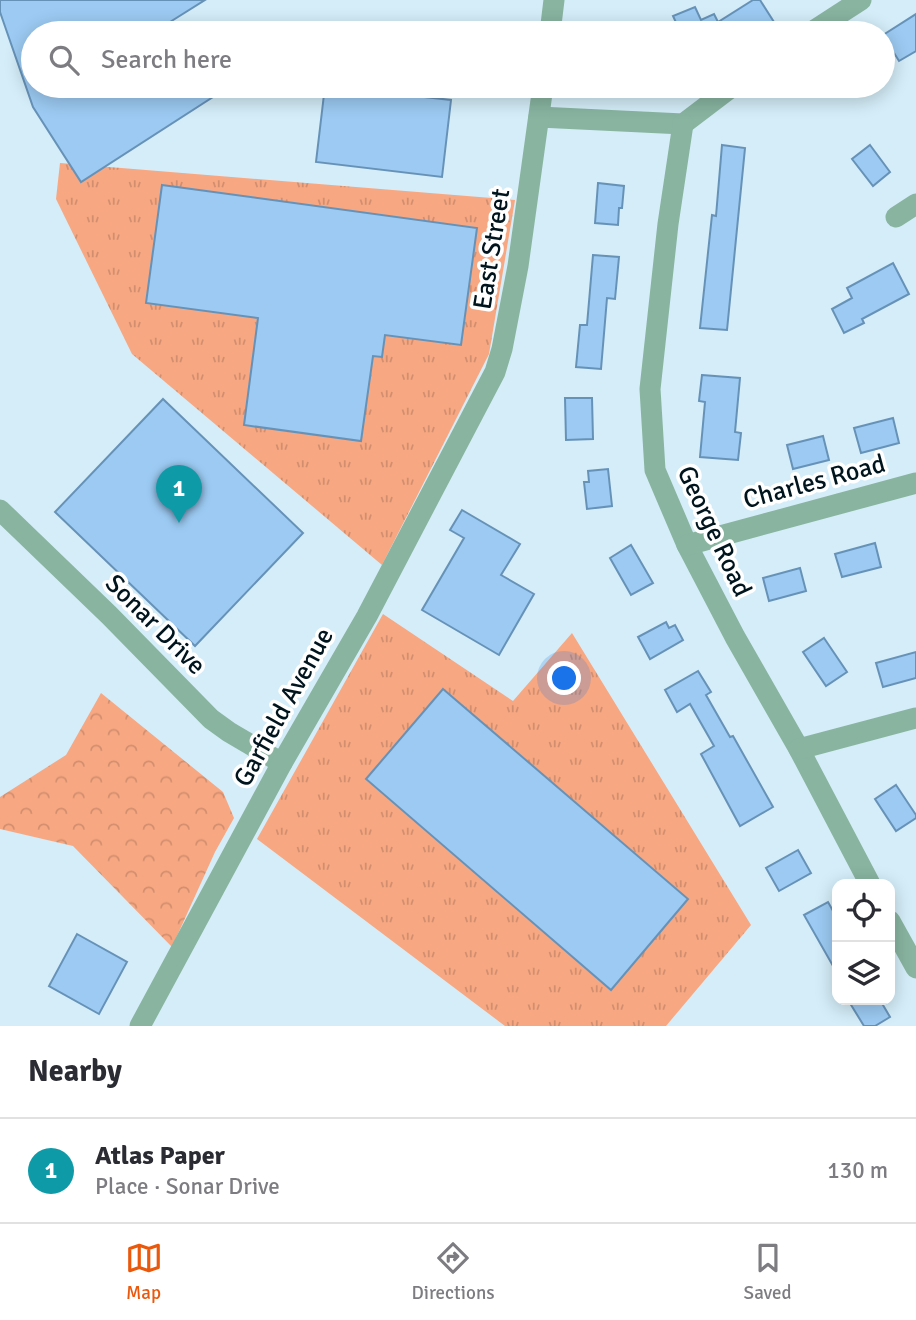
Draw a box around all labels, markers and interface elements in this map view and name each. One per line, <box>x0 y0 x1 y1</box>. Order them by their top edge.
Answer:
search box <box>21 21 895 98</box>
icon: search <box>45 41 83 79</box>
text: Search here <box>101 44 232 76</box>
street label: East Street <box>467 187 517 312</box>
street label: Charles Road <box>740 448 889 516</box>
street label: George Road <box>670 461 758 602</box>
pin: 1 <box>156 465 202 523</box>
street label: Sonar Drive <box>98 568 212 682</box>
street label: Garfield Avenue <box>227 622 341 793</box>
your location <box>547 661 581 695</box>
map controls <box>832 879 895 1005</box>
button: locate <box>832 879 895 942</box>
button: layers <box>832 942 895 1005</box>
text: Nearby <box>28 1053 122 1090</box>
text: Atlas Paper <box>95 1140 225 1172</box>
text: 1 <box>45 1156 57 1185</box>
text: 130 m <box>827 1156 888 1185</box>
text: Place · Sonar Drive <box>95 1172 280 1201</box>
tab: Map <box>125 1239 163 1305</box>
tab: Directions <box>412 1239 495 1305</box>
tab: Saved <box>744 1239 791 1305</box>

